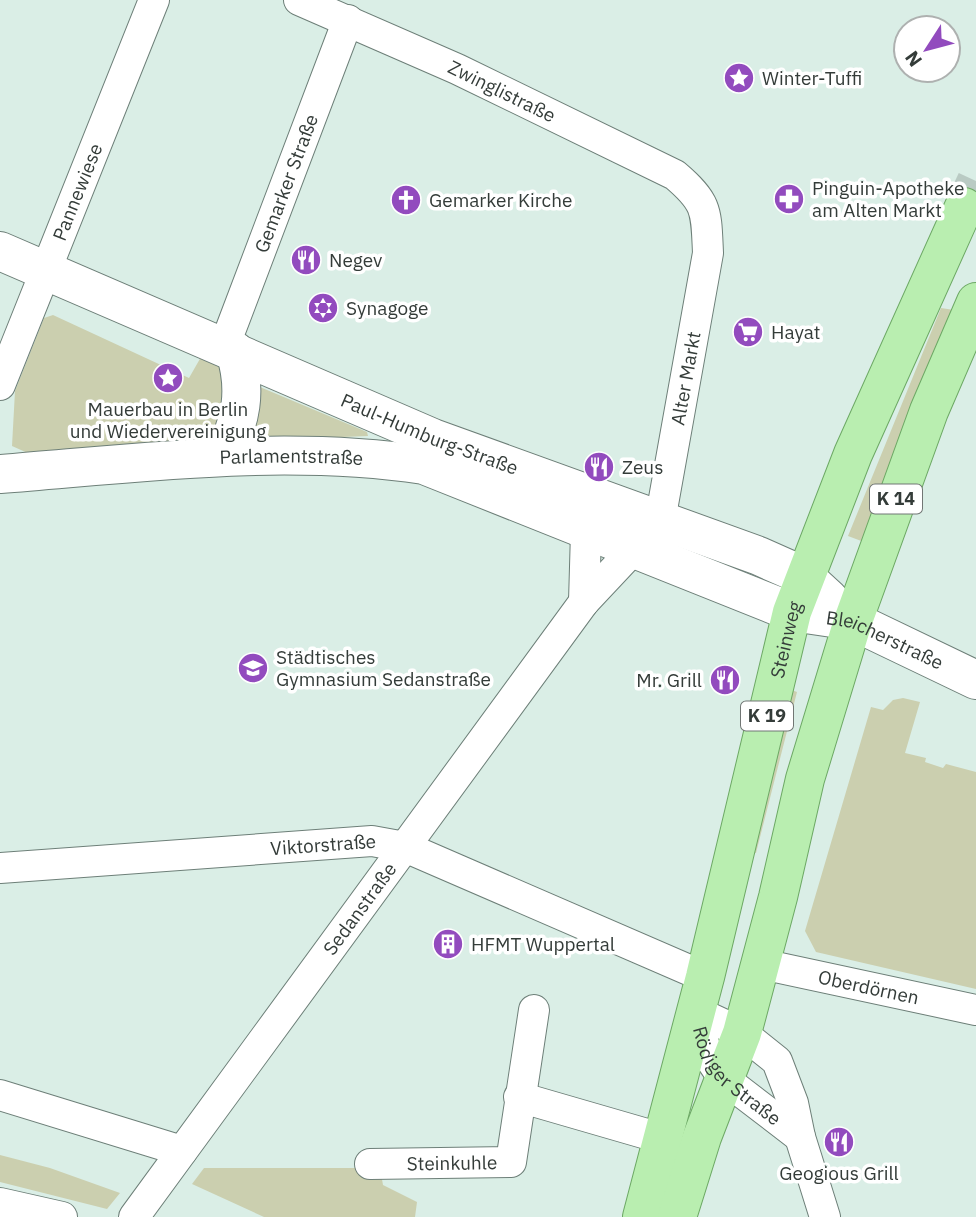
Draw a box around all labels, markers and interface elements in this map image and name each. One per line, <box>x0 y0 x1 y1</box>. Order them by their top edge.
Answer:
north arrow <box>892 14 962 84</box>
text: N <box>899 46 927 72</box>
street label: Zwinglistraße <box>444 55 560 127</box>
place icon: Winter-Tuffi <box>722 61 756 95</box>
place label: Winter-Tuffi <box>762 66 862 90</box>
street label: Gemarker Straße <box>249 111 323 256</box>
street label: Pannewiese <box>47 140 108 244</box>
place label: Pinguin-Apotheke am Alten Markt <box>812 176 964 222</box>
pharmacy icon: Pinguin-Apotheke am Alten Markt <box>772 182 806 216</box>
church icon: Gemarker Kirche <box>389 183 423 217</box>
place label: Gemarker Kirche <box>429 188 572 212</box>
restaurant icon: Negev <box>289 243 323 277</box>
place label: Negev <box>329 248 382 272</box>
synagogue icon: Synagoge <box>306 291 340 325</box>
place label: Synagoge <box>346 296 428 320</box>
supermarket icon: Hayat <box>731 315 765 349</box>
place label: Hayat <box>771 320 821 344</box>
street label: Alter Markt <box>665 330 706 427</box>
place icon: Mauerbau in Berlin und Wiedervereinigung <box>151 361 185 395</box>
street label: Paul-Humburg-Straße <box>337 388 521 480</box>
place label: Mauerbau in Berlin und Wiedervereinigung <box>70 397 266 443</box>
street label: Parlamentstraße <box>219 444 364 470</box>
restaurant icon: Zeus <box>582 450 616 484</box>
place label: Zeus <box>622 455 663 479</box>
road number: K 14 <box>870 485 922 514</box>
street label: Steinweg <box>765 598 807 681</box>
street label: Bleicherstraße <box>824 605 947 675</box>
place label: Städtisches Gymnasium Sedanstraße <box>276 645 491 691</box>
school or university icon: Städtisches Gymnasium Sedanstraße <box>236 651 270 685</box>
restaurant icon: Mr. Grill <box>708 663 742 697</box>
place label: Mr. Grill <box>636 668 702 692</box>
road number: K 19 <box>741 702 793 730</box>
street label: Viktorstraße <box>269 829 377 860</box>
street label: Sedanstraße <box>318 858 401 960</box>
building icon: HFMT Wuppertal <box>431 927 465 961</box>
place label: HFMT Wuppertal <box>471 932 615 956</box>
street label: Oberdörnen <box>816 965 921 1009</box>
street label: Rödiger Straße <box>688 1023 786 1130</box>
restaurant icon: Geogious Grill <box>822 1125 856 1159</box>
street label: Steinkuhle <box>406 1150 497 1175</box>
place label: Geogious Grill <box>779 1161 899 1185</box>

